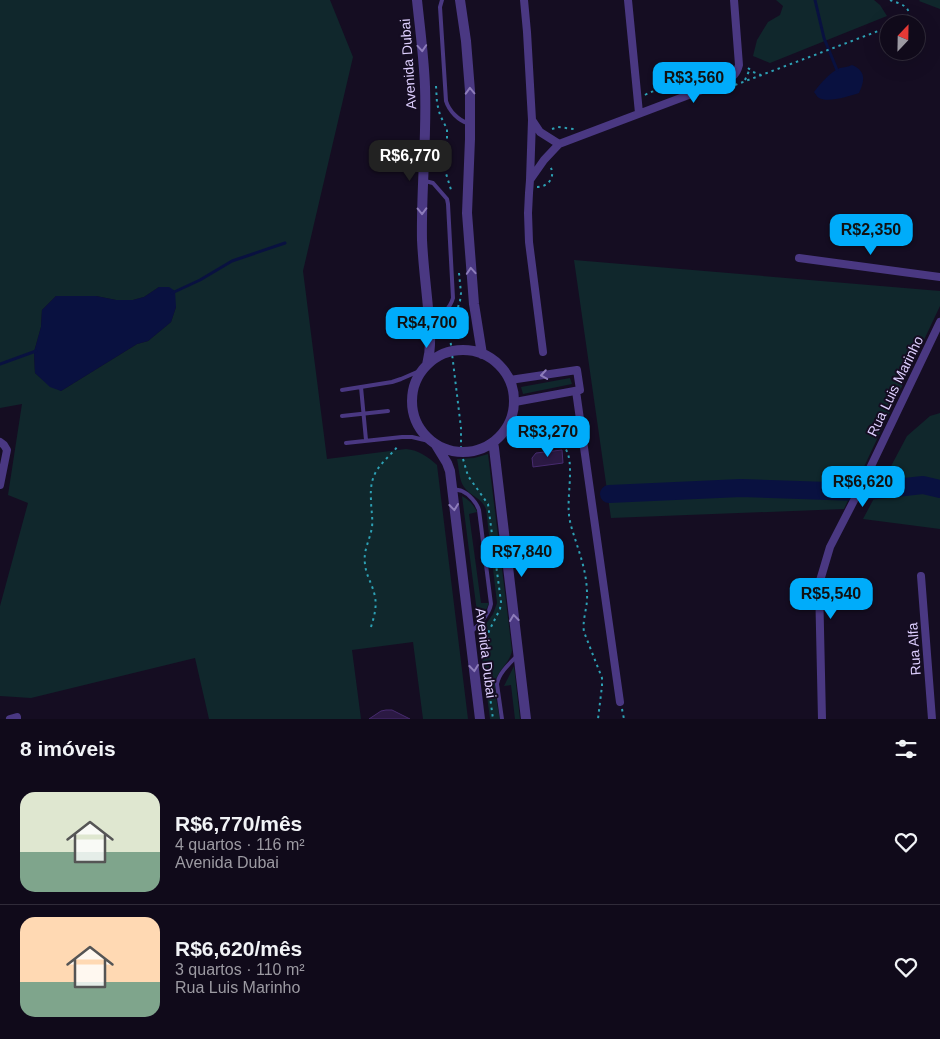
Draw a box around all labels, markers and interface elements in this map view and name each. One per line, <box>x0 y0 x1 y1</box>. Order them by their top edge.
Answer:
north arrow <box>880 15 925 60</box>
map controls <box>880 15 925 60</box>
street label: Avenida Dubai <box>397 18 419 110</box>
one-way arrow <box>416 45 427 53</box>
pin: R$3,560 <box>648 62 740 104</box>
text: R$3,560 <box>664 69 724 86</box>
one-way arrow <box>464 87 475 95</box>
pin: R$6,770 <box>364 140 456 182</box>
text: R$6,770 <box>380 147 440 164</box>
one-way arrow <box>417 207 427 215</box>
pin: R$2,350 <box>825 214 917 256</box>
text: R$2,350 <box>841 221 901 238</box>
one-way arrow <box>466 267 477 275</box>
pin: R$4,700 <box>381 306 473 349</box>
text: R$4,700 <box>397 314 457 331</box>
street label: Rua Luis Marinho <box>864 333 926 439</box>
one-way arrow <box>539 369 547 380</box>
pin: R$3,270 <box>502 416 594 458</box>
text: R$3,270 <box>518 423 578 440</box>
pin: R$6,620 <box>817 466 909 508</box>
text: R$6,620 <box>833 473 893 490</box>
one-way arrow <box>448 503 459 511</box>
pin: R$7,840 <box>476 536 568 578</box>
text: R$7,840 <box>492 543 552 560</box>
pin: R$5,540 <box>785 578 877 620</box>
text: R$5,540 <box>801 585 861 602</box>
street label: Avenida Dubai <box>473 607 499 699</box>
one-way arrow <box>509 614 520 622</box>
street label: Rua Alfa <box>904 622 924 676</box>
one-way arrow <box>468 664 479 672</box>
icon: filters <box>892 735 920 763</box>
text: 8 imóveis <box>20 737 116 760</box>
icon: home <box>60 812 120 872</box>
text: R$6,770/mês <box>175 812 302 835</box>
icon: heart <box>892 828 920 856</box>
text: 4 quartos · 116 m² <box>175 836 305 853</box>
text: Avenida Dubai <box>175 854 279 871</box>
icon: home <box>60 937 120 997</box>
text: R$6,620/mês <box>175 937 302 960</box>
icon: heart <box>892 953 920 981</box>
text: 3 quartos · 110 m² <box>175 961 305 978</box>
text: Rua Luis Marinho <box>175 979 300 996</box>

